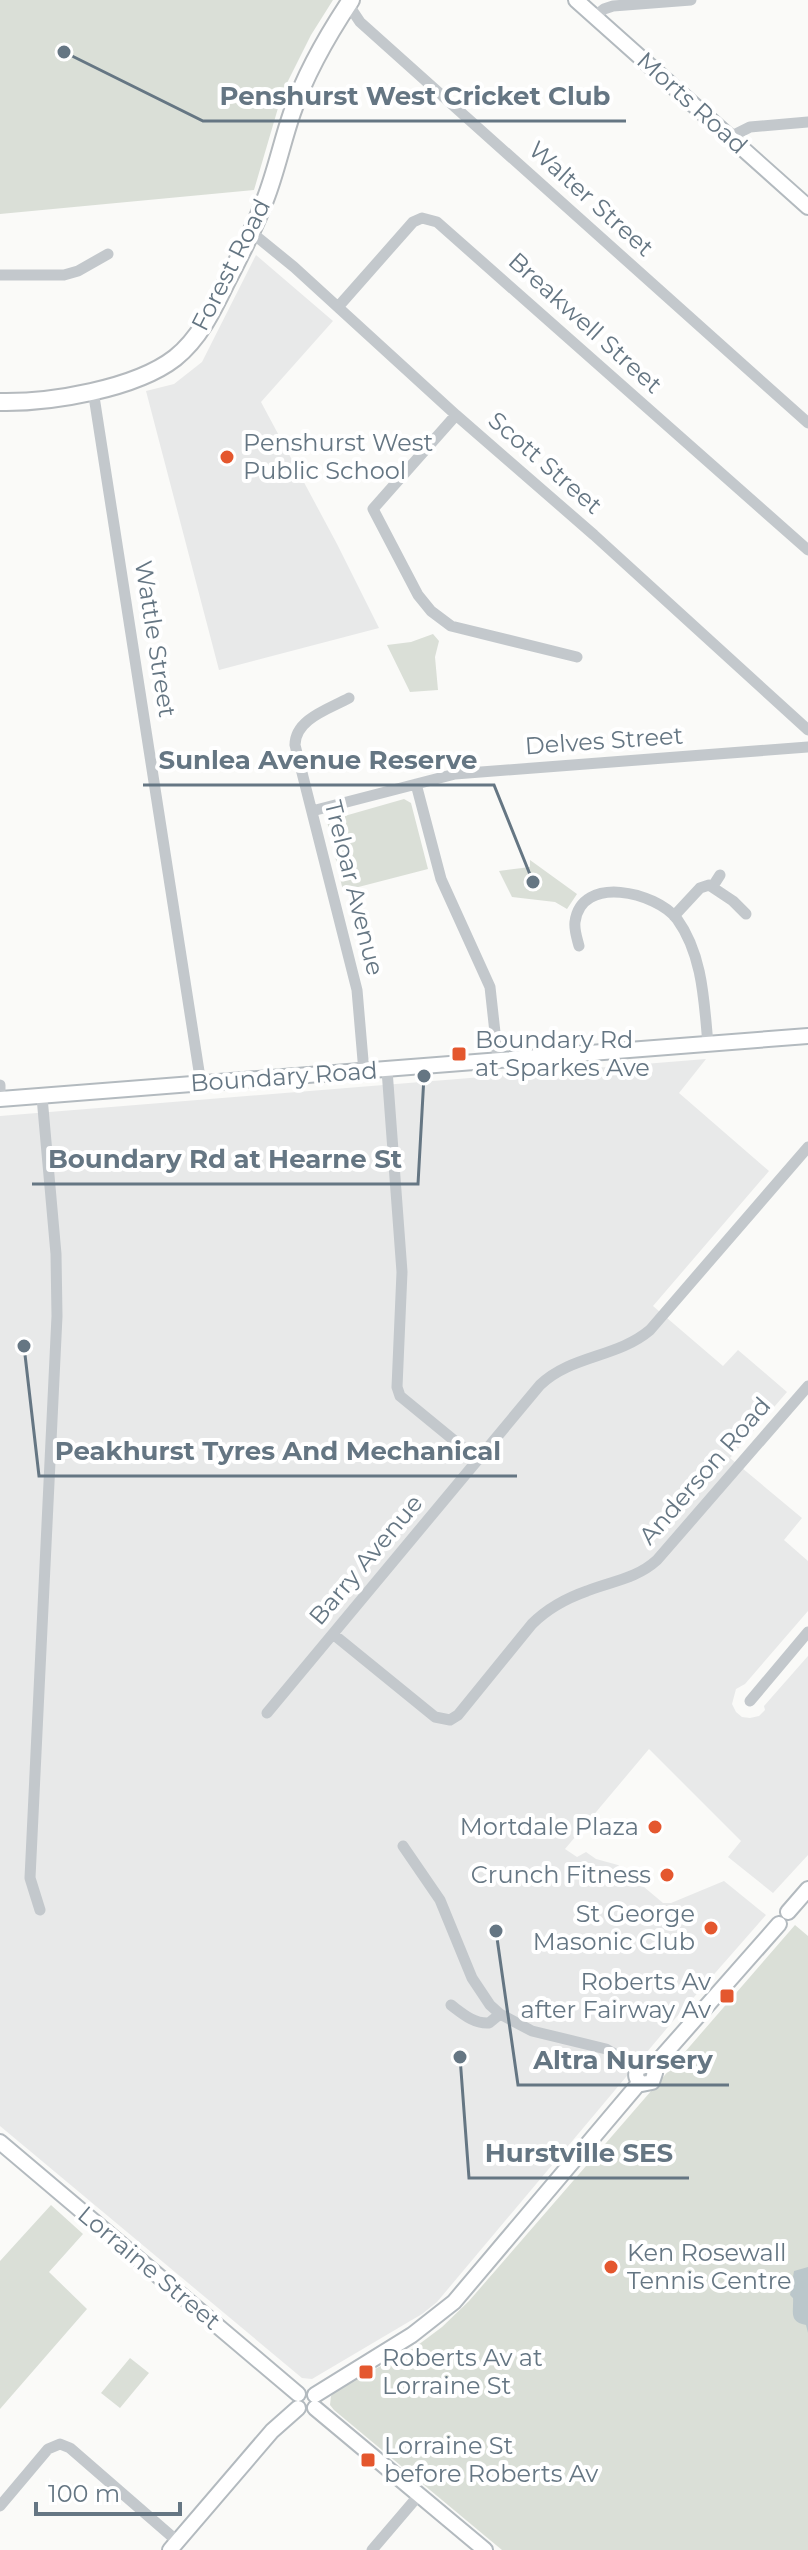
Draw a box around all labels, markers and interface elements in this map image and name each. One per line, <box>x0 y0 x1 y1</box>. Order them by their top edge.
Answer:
street label: Morts Road <box>631 46 753 160</box>
callout: Penshurst West Cricket Club <box>203 71 626 121</box>
text: Penshurst West Cricket Club <box>219 80 611 112</box>
street label: Walter Street <box>523 135 660 262</box>
street label: Forest Road <box>185 194 276 336</box>
street label: Breakwell Street <box>503 246 668 399</box>
street label: Scott Street <box>483 405 608 520</box>
place label: Penshurst West Public School <box>243 428 434 485</box>
marker: Penshurst West Public School <box>218 448 236 466</box>
street label: Wattle Street <box>129 558 182 720</box>
street label: Delves Street <box>524 720 684 760</box>
callout: Sunlea Avenue Reserve <box>143 735 494 785</box>
text: Sunlea Avenue Reserve <box>159 744 477 776</box>
street label: Treloar Avenue <box>319 797 390 978</box>
place label: Boundary Rd at Sparkes Ave <box>475 1025 650 1082</box>
marker: Boundary Rd at Sparkes Ave <box>450 1045 468 1063</box>
street label: Boundary Road <box>189 1055 378 1098</box>
callout: Boundary Rd at Hearne St <box>32 1134 418 1184</box>
text: Boundary Rd at Hearne St <box>48 1143 402 1175</box>
street label: Anderson Road <box>633 1391 777 1550</box>
callout: Peakhurst Tyres And Mechanical <box>39 1426 517 1476</box>
text: Peakhurst Tyres And Mechanical <box>55 1435 501 1467</box>
street label: Barry Avenue <box>303 1489 428 1631</box>
place label: Mortdale Plaza <box>460 1812 639 1841</box>
marker: Mortdale Plaza <box>646 1818 664 1836</box>
place label: Crunch Fitness <box>471 1860 651 1889</box>
marker: Crunch Fitness <box>658 1866 676 1884</box>
place label: St George Masonic Club <box>533 1899 695 1956</box>
marker: St George Masonic Club <box>702 1919 720 1937</box>
place label: Roberts Av after Fairway Av <box>521 1967 711 2024</box>
marker: Roberts Av after Fairway Av <box>718 1987 736 2005</box>
callout: Altra Nursery <box>518 2035 729 2085</box>
text: Altra Nursery <box>532 2044 713 2076</box>
callout: Hurstville SES <box>469 2128 689 2178</box>
text: Hurstville SES <box>485 2137 673 2169</box>
street label: Lorraine Street <box>72 2200 227 2336</box>
place label: Ken Rosewall Tennis Centre <box>627 2238 792 2295</box>
marker: Ken Rosewall Tennis Centre <box>602 2258 620 2276</box>
place label: Roberts Av at Lorraine St <box>382 2343 543 2400</box>
marker: Roberts Av at Lorraine St <box>357 2363 375 2381</box>
place label: Lorraine St before Roberts Av <box>384 2431 598 2488</box>
marker: Lorraine St before Roberts Av <box>359 2451 377 2469</box>
scale bar <box>36 2466 180 2516</box>
text: 100 m <box>48 2479 120 2508</box>

